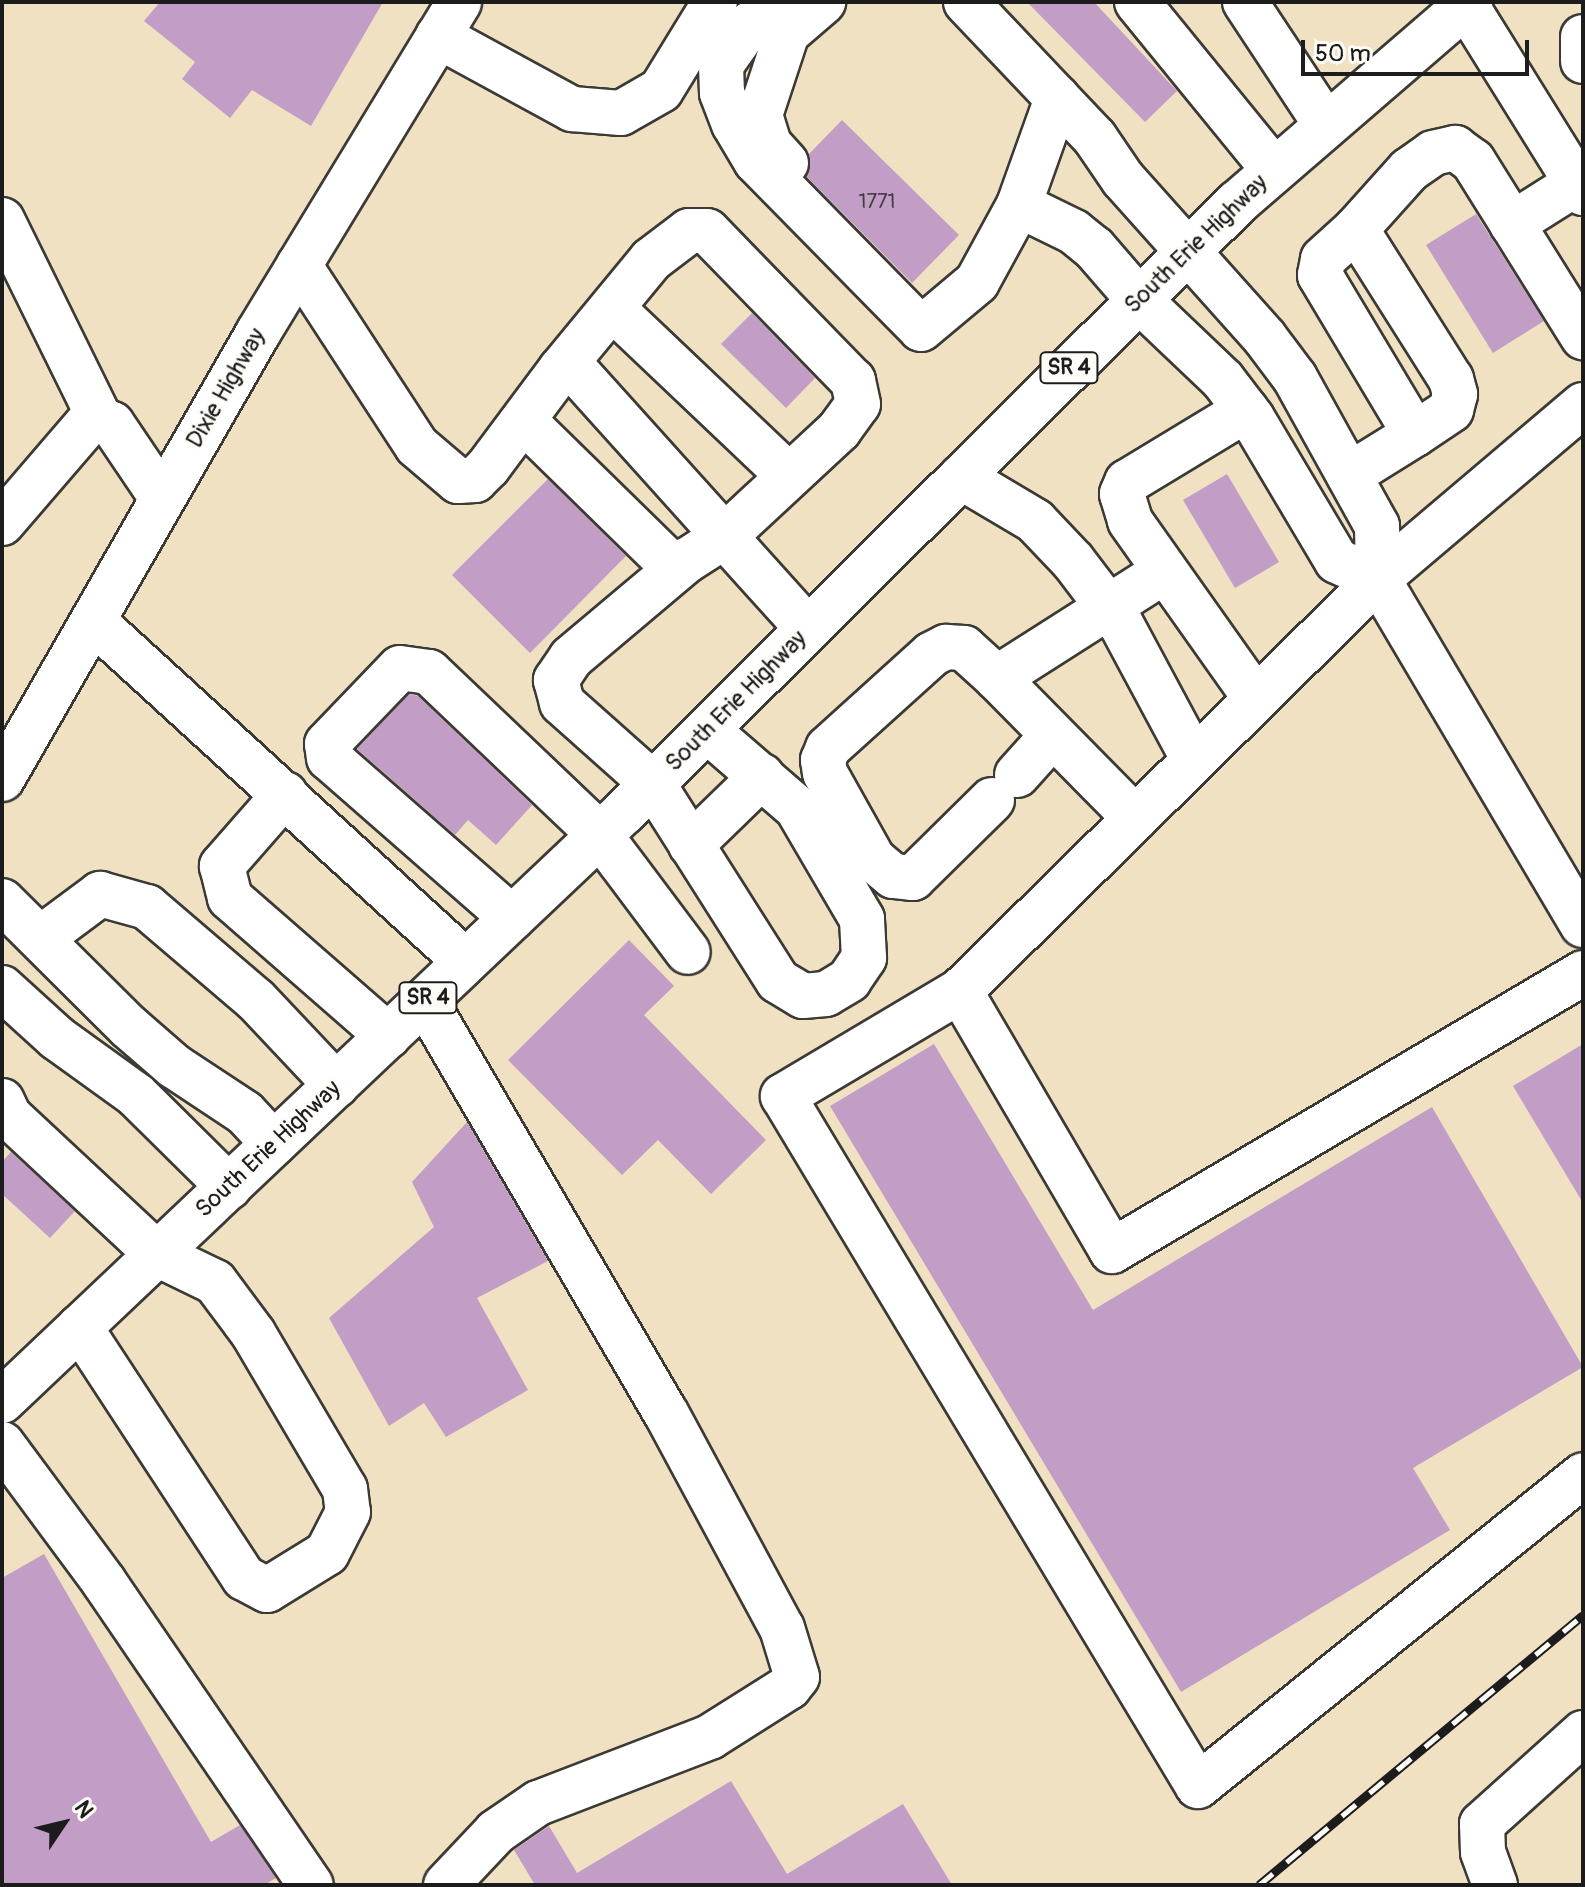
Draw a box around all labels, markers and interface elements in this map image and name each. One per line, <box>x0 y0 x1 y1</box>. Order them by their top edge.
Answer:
scale bar <box>1305 24 1533 74</box>
text: 50 m <box>1315 39 1371 68</box>
street label: South Erie Highway <box>1118 168 1274 320</box>
house number: 1771 <box>859 189 895 213</box>
street label: Dixie Highway <box>180 323 272 453</box>
road number: SR 4 <box>1039 350 1099 386</box>
street label: South Erie Highway <box>659 624 813 778</box>
road number: SR 4 <box>398 980 458 1016</box>
street label: South Erie Highway <box>189 1074 347 1224</box>
north arrow <box>24 1783 104 1863</box>
text: N <box>68 1795 99 1823</box>

